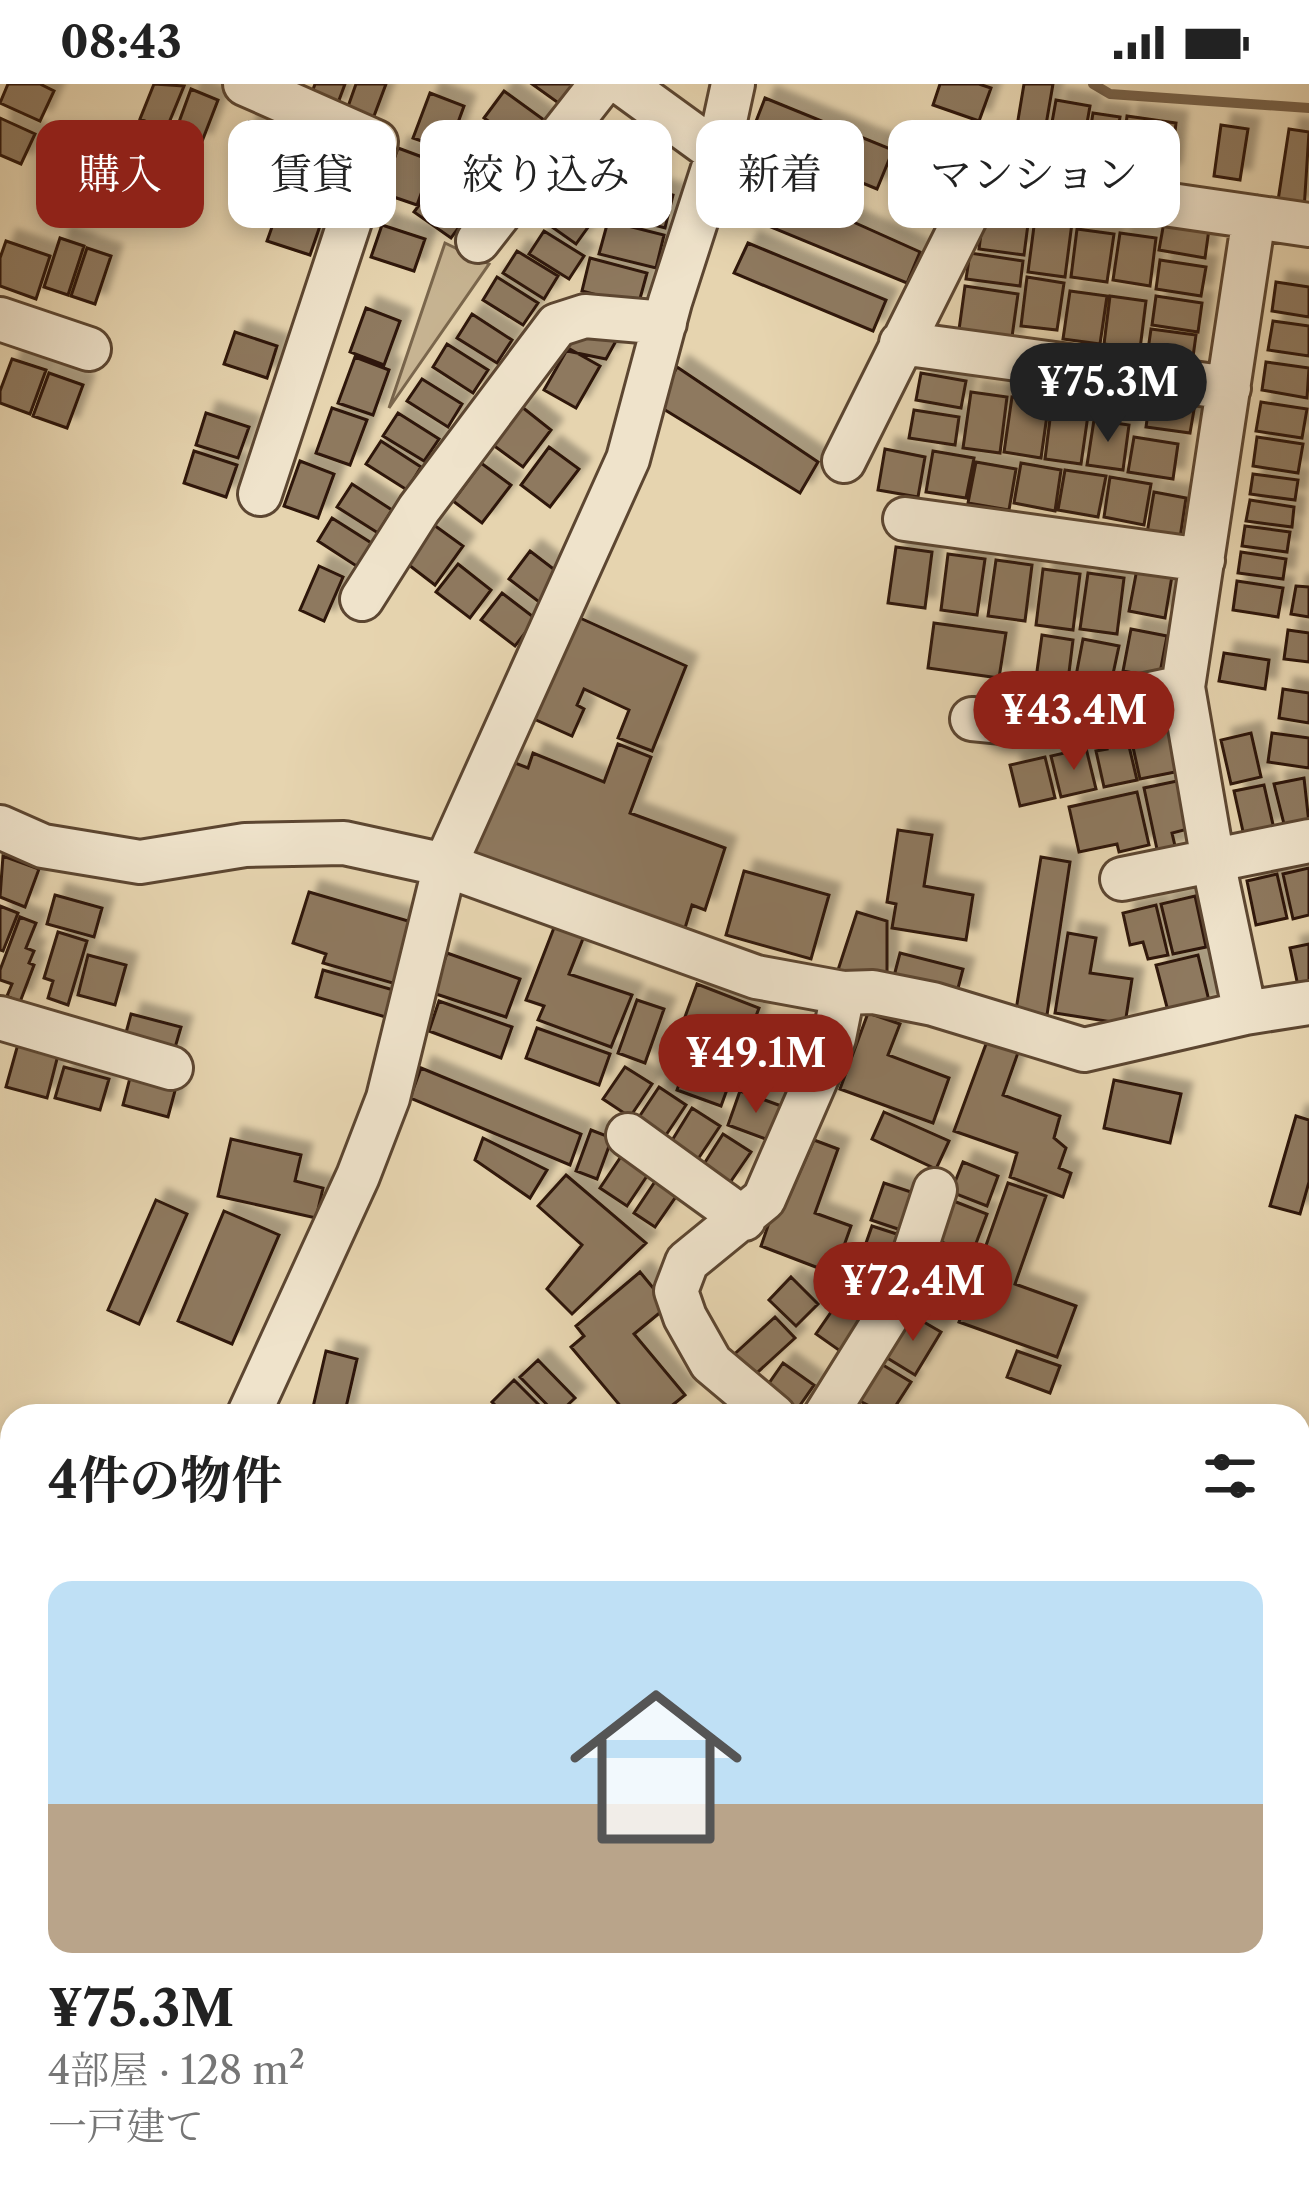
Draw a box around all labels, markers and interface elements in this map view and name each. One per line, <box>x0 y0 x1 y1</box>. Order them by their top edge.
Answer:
text: 08:43 <box>60 14 182 70</box>
chip: 購入 <box>36 120 204 228</box>
chip: 賃貸 <box>228 120 396 228</box>
chip: 絞り込み <box>420 120 672 228</box>
chip: 新着 <box>696 120 864 228</box>
chip: マンション <box>888 120 1180 228</box>
pin: ¥75.3M <box>1010 343 1206 445</box>
text: ¥75.3M <box>1037 358 1179 406</box>
pin: ¥43.4M <box>976 671 1172 773</box>
text: ¥43.4M <box>1000 686 1148 734</box>
pin: ¥49.1M <box>658 1014 854 1116</box>
text: ¥49.1M <box>685 1029 827 1077</box>
pin: ¥72.4M <box>815 1242 1011 1344</box>
text: ¥72.4M <box>840 1257 986 1305</box>
icon: filters <box>1197 1443 1263 1509</box>
text: 4件の物件 <box>48 1449 282 1511</box>
icon: home <box>548 1659 764 1875</box>
text: ¥75.3M <box>48 1977 234 2039</box>
text: 4部屋 · 128 m² <box>48 2046 305 2094</box>
text: 一戸建て <box>48 2102 204 2150</box>

